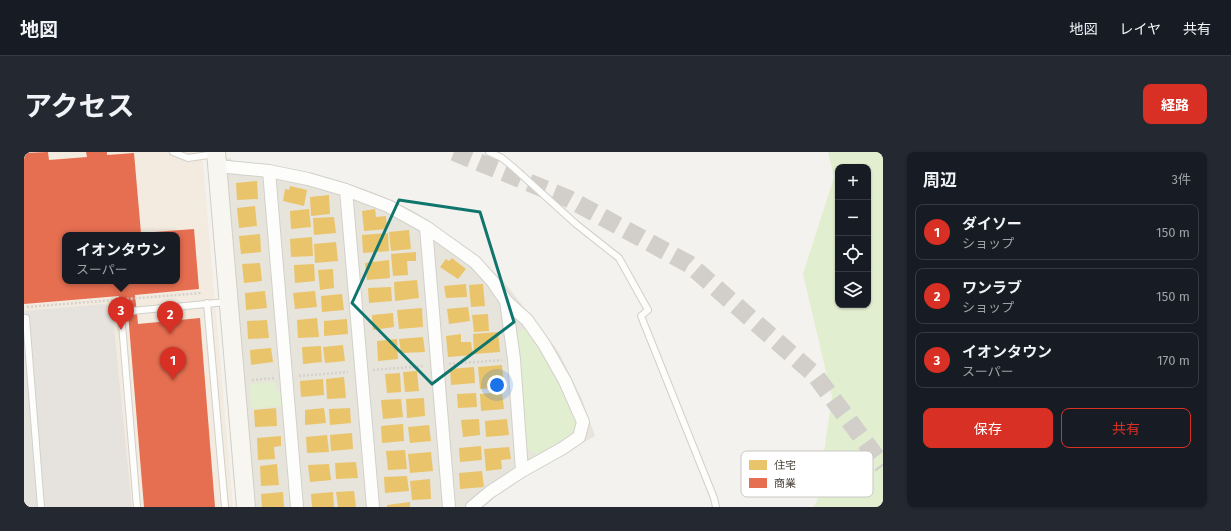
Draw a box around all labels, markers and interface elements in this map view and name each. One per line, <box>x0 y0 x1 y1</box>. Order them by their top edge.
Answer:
text: 地図 <box>20 18 58 41</box>
text: 地図 <box>1069 21 1097 38</box>
text: レイヤ <box>1119 21 1161 38</box>
text: 共有 <box>1183 21 1211 38</box>
button: 経路 <box>1143 84 1207 124</box>
text: アクセス <box>24 90 135 123</box>
map controls <box>835 164 871 308</box>
button: + <box>835 164 871 200</box>
text: 周辺 <box>923 170 957 191</box>
text: 3件 <box>1172 172 1191 187</box>
button: − <box>835 200 871 236</box>
text: ダイソー <box>962 215 1022 233</box>
text: 1 <box>934 225 940 240</box>
text: 150 m <box>1156 225 1190 240</box>
popup <box>62 232 180 284</box>
button: locate <box>835 236 871 272</box>
text: ショップ <box>962 236 1014 251</box>
text: イオンタウン <box>76 241 166 259</box>
text: スーパー <box>76 262 128 277</box>
button: layers <box>835 272 871 308</box>
text: ワンラブ <box>962 279 1022 297</box>
text: 2 <box>934 289 940 304</box>
text: 150 m <box>1156 289 1190 304</box>
pin: 3 <box>108 297 134 330</box>
text: ショップ <box>962 300 1014 315</box>
pin: 2 <box>157 301 183 334</box>
text: イオンタウン <box>962 343 1052 361</box>
pin: 1 <box>160 347 186 380</box>
text: 3 <box>934 353 940 368</box>
text: 170 m <box>1157 353 1190 368</box>
text: スーパー <box>962 364 1014 379</box>
your location <box>487 375 507 395</box>
button: 保存 <box>923 408 1053 448</box>
button: 共有 <box>1061 408 1191 448</box>
legend <box>741 451 873 497</box>
text: 住宅 <box>774 459 796 472</box>
text: 商業 <box>774 477 796 490</box>

